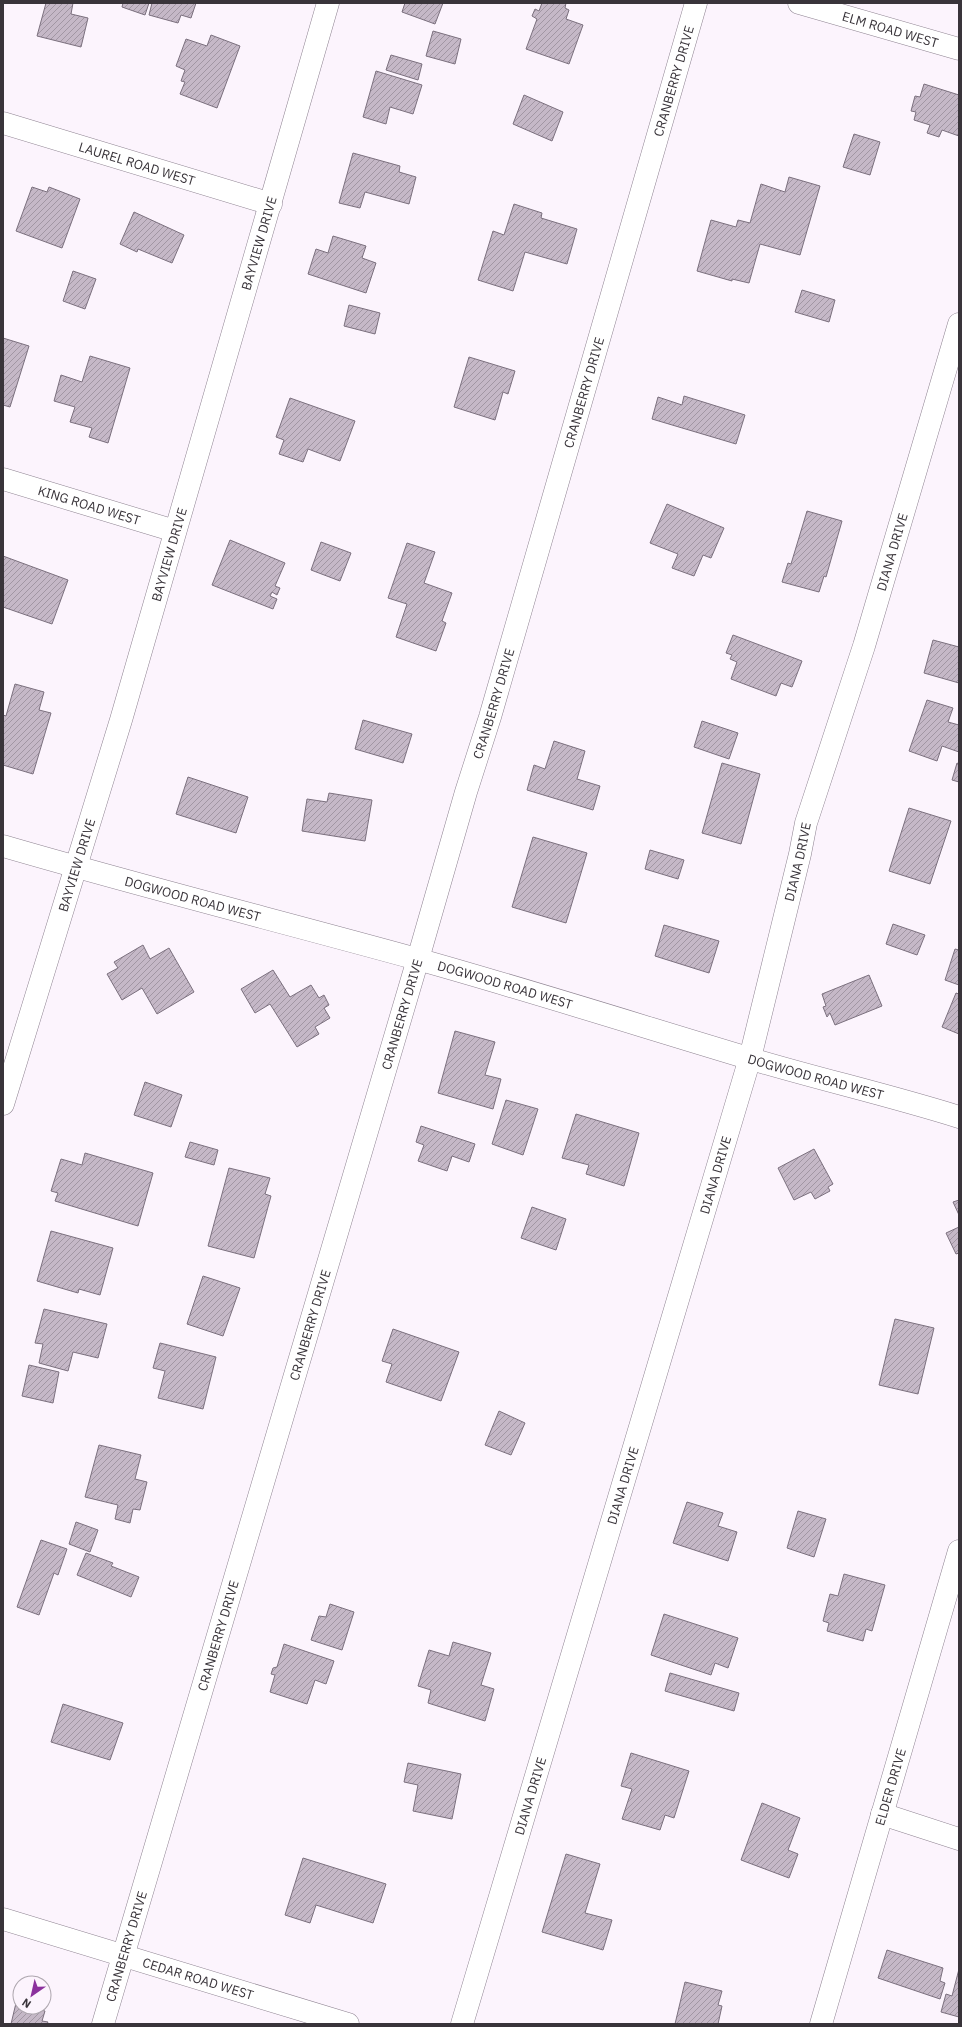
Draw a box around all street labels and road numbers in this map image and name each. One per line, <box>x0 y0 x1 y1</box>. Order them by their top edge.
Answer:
street label: ELM ROAD WEST <box>840 8 941 52</box>
street label: CRANBERRY DRIVE <box>650 24 698 139</box>
street label: LAUREL ROAD WEST <box>77 138 198 190</box>
street label: BAYVIEW DRIVE <box>238 194 281 292</box>
street label: CRANBERRY DRIVE <box>560 335 608 450</box>
street label: KING ROAD WEST <box>36 482 143 529</box>
street label: BAYVIEW DRIVE <box>148 506 191 604</box>
street label: DIANA DRIVE <box>873 511 912 593</box>
street label: CRANBERRY DRIVE <box>469 646 518 761</box>
street label: BAYVIEW DRIVE <box>55 816 99 914</box>
street label: DIANA DRIVE <box>781 821 815 903</box>
street label: DOGWOOD ROAD WEST <box>123 873 263 926</box>
street label: CRANBERRY DRIVE <box>378 957 427 1072</box>
street label: DOGWOOD ROAD WEST <box>435 957 575 1013</box>
street label: DOGWOOD ROAD WEST <box>746 1050 886 1104</box>
street label: DIANA DRIVE <box>696 1134 735 1216</box>
street label: CRANBERRY DRIVE <box>286 1268 335 1383</box>
street label: DIANA DRIVE <box>603 1444 643 1527</box>
street label: CRANBERRY DRIVE <box>194 1578 243 1693</box>
street label: ELDER DRIVE <box>871 1746 910 1828</box>
street label: DIANA DRIVE <box>511 1755 550 1837</box>
street label: CRANBERRY DRIVE <box>102 1889 151 2004</box>
street label: CEDAR ROAD WEST <box>140 1954 256 2004</box>

